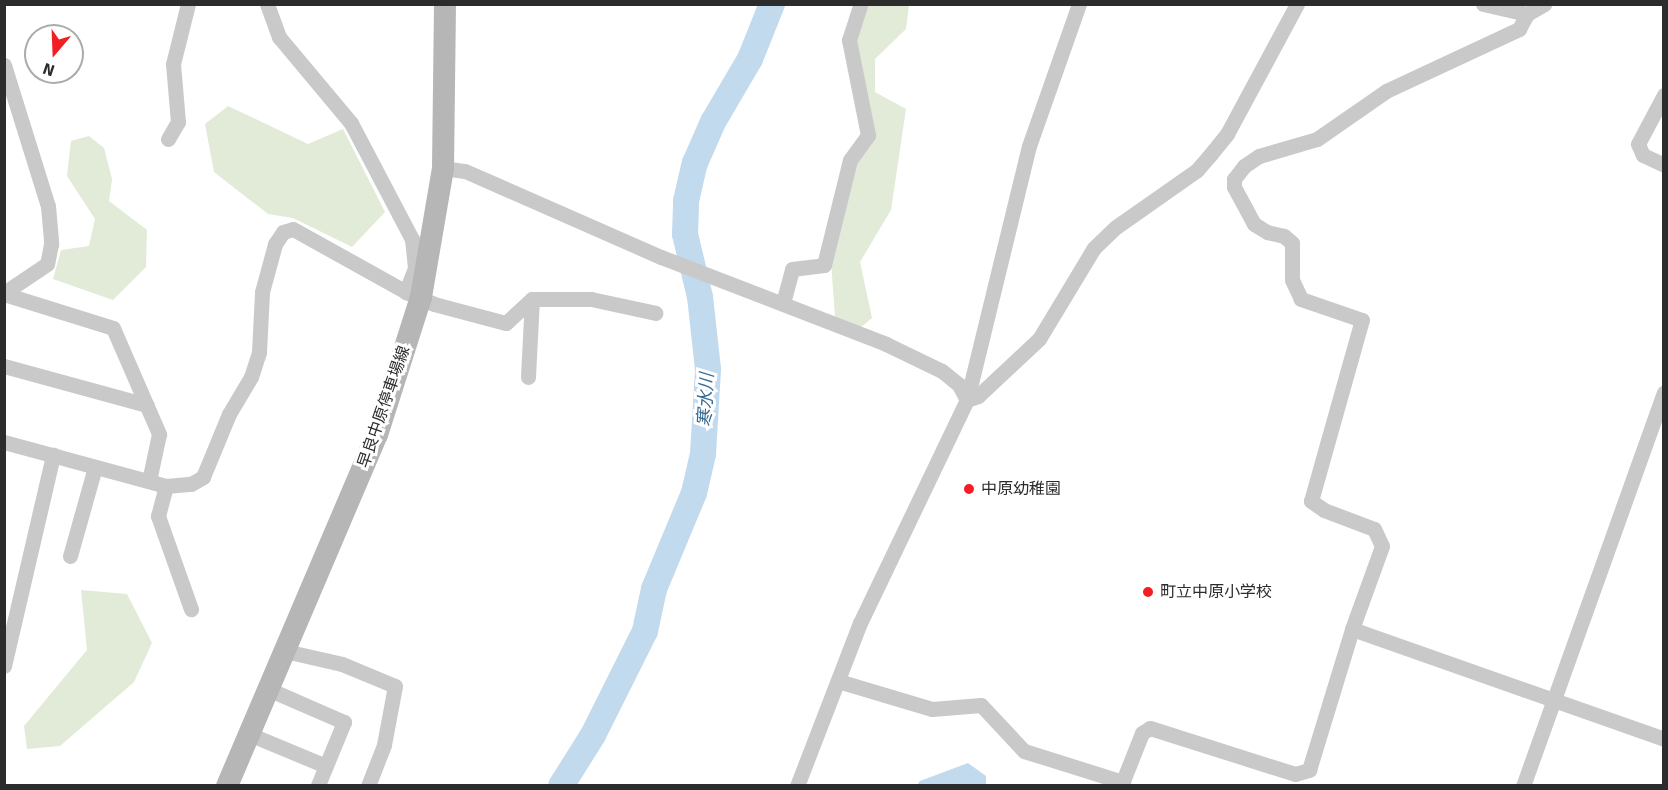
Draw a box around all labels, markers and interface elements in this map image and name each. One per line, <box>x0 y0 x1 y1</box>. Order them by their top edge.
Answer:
north arrow <box>24 24 84 84</box>
text: N <box>40 58 57 80</box>
street label: 早良中原停車場線 <box>354 343 414 471</box>
water label: 寒水川 <box>694 372 718 428</box>
place label: 中原幼稚園 <box>981 479 1061 499</box>
marker: 中原幼稚園 <box>962 482 976 496</box>
place label: 町立中原小学校 <box>1160 582 1272 602</box>
marker: 町立中原小学校 <box>1141 585 1155 599</box>

